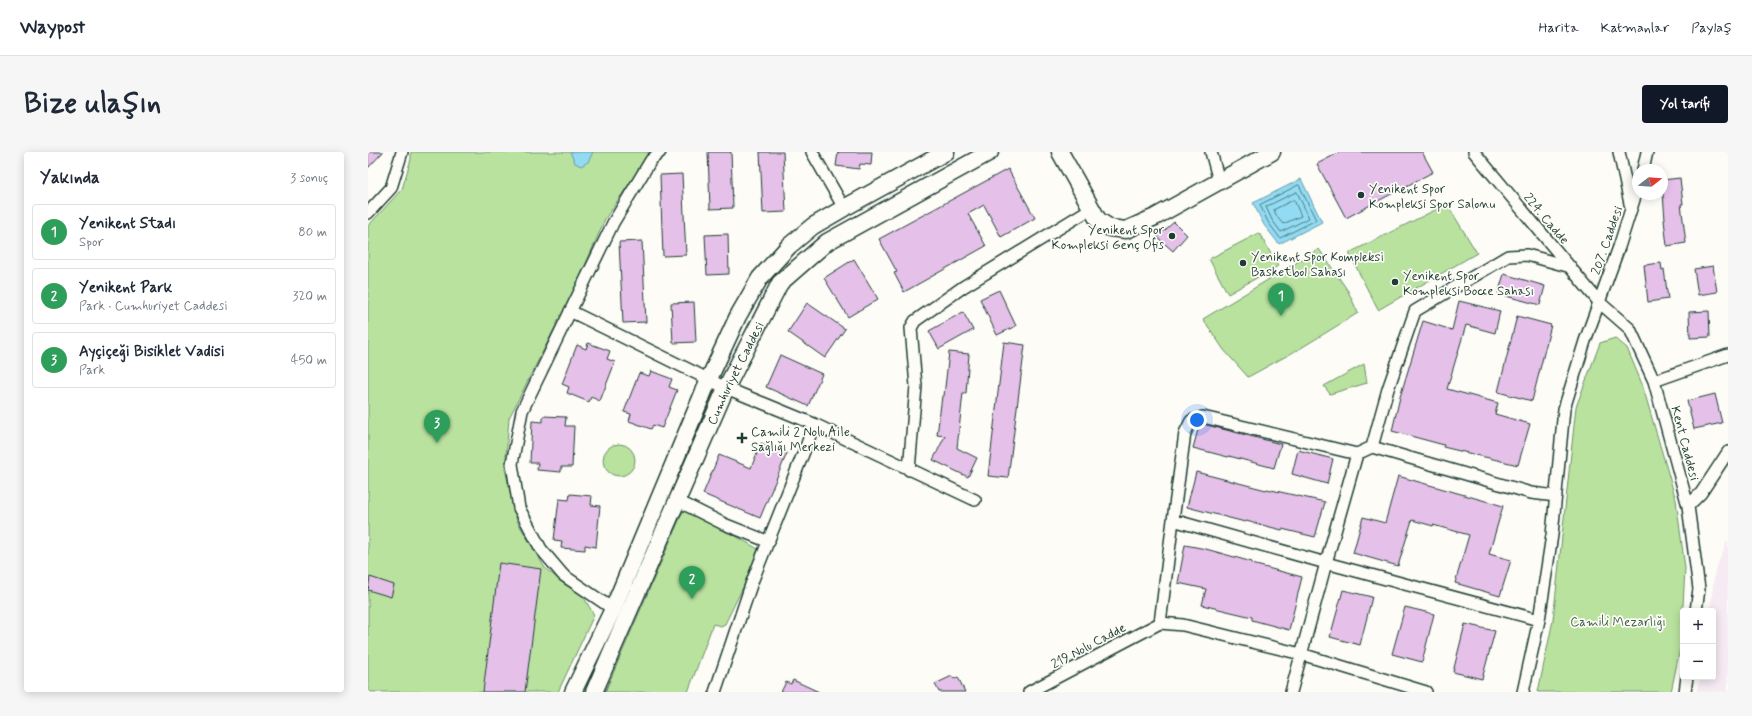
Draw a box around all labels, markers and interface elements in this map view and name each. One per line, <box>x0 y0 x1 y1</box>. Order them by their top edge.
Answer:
text: Waypost <box>20 15 85 40</box>
text: Harita <box>1538 19 1579 37</box>
text: Katmanlar <box>1601 19 1669 37</box>
text: Paylaş <box>1691 19 1732 37</box>
button: Yol tarifi <box>1642 85 1728 123</box>
text: Bize ulaşın <box>24 86 161 123</box>
north arrow <box>1632 164 1668 200</box>
text: Yakında <box>40 167 100 189</box>
text: 3 sonuç <box>290 170 328 187</box>
place label: Yenikent Spor Kompleksi Spor Salonu <box>1369 181 1495 213</box>
marker: Yenikent Spor Kompleksi Spor Salonu <box>1356 190 1366 200</box>
street label: 224. Cadde <box>1519 190 1572 248</box>
street label: 207. Caddesi <box>1588 204 1627 277</box>
text: Yenikent Stadı <box>79 214 176 234</box>
place label: Yenikent Spor Kompleksi Genç Ofis <box>1052 222 1165 254</box>
text: 1 <box>51 224 57 241</box>
text: 80 m <box>298 224 327 241</box>
marker: Yenikent Spor Kompleksi Genç Ofis <box>1167 231 1177 241</box>
text: Spor <box>79 234 104 251</box>
place label: Yenikent Spor Kompleksi Basketbol Sahası <box>1251 249 1384 281</box>
marker: Yenikent Spor Kompleksi Basketbol Sahası <box>1238 258 1248 268</box>
place label: Yenikent Spor Kompleksi Bocce Sahası <box>1403 268 1534 300</box>
marker: Yenikent Spor Kompleksi Bocce Sahası <box>1390 277 1400 287</box>
text: Yenikent Park <box>79 278 172 298</box>
pin: 1 <box>1268 283 1294 316</box>
text: 2 <box>51 288 57 305</box>
text: 320 m <box>293 288 327 305</box>
text: Park · Cumhuriyet Caddesi <box>79 298 228 315</box>
street label: Cumhuriyet Caddesi <box>704 319 769 428</box>
text: Ayçiçeği Bisiklet Vadisi <box>79 342 225 362</box>
text: 3 <box>51 352 57 369</box>
text: 450 m <box>291 352 327 369</box>
text: Park <box>79 362 105 379</box>
street label: Kent Caddesi <box>1666 404 1703 483</box>
pin: 3 <box>424 410 450 443</box>
your location <box>1187 410 1207 430</box>
place label: Camili 2 Nolu Aile Sağlığı Merkezi <box>751 424 850 456</box>
marker: Camili 2 Nolu Aile Sağlığı Merkezi <box>736 432 748 444</box>
pin: 2 <box>679 566 705 599</box>
map controls <box>1680 608 1716 680</box>
button: + <box>1680 608 1716 644</box>
park label: Camili Mezarlığı <box>1570 614 1666 631</box>
street label: 219 Nolu Cadde <box>1048 619 1129 673</box>
button: − <box>1680 644 1716 680</box>

